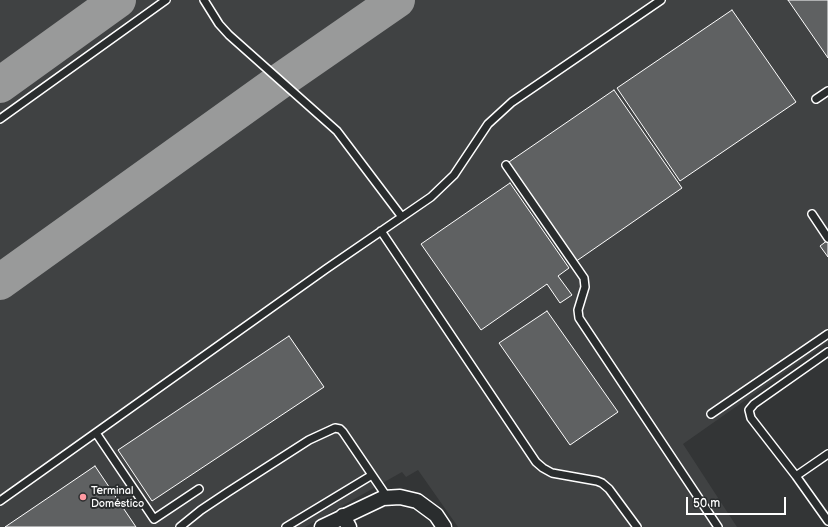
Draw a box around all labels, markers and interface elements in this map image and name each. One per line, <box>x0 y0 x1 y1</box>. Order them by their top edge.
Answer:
place label: Terminal Doméstico <box>91 484 144 510</box>
scale bar <box>688 489 788 515</box>
marker: Terminal Doméstico <box>78 492 88 502</box>
text: 50 m <box>693 496 720 511</box>

